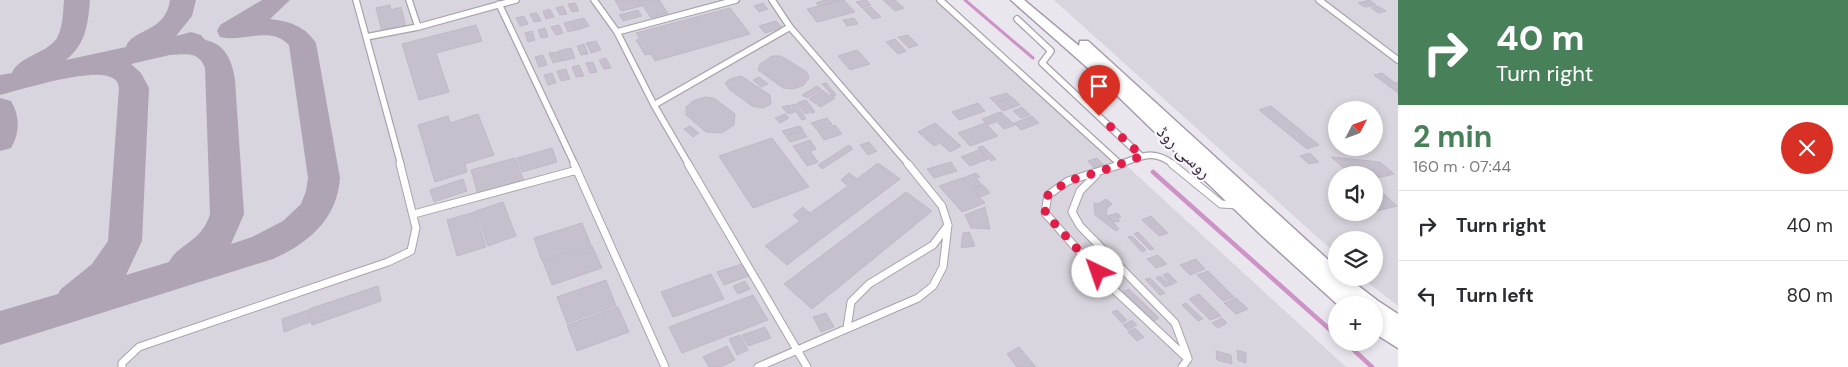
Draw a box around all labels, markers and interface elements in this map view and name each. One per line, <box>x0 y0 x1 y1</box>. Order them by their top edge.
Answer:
text: 40 m <box>1496 15 1585 61</box>
icon: right <box>1413 20 1478 85</box>
text: Turn right <box>1496 59 1593 88</box>
pin <box>1078 65 1120 116</box>
icon: arrive <box>1085 72 1113 100</box>
north arrow <box>1328 101 1382 156</box>
map controls <box>1328 101 1383 351</box>
text: 2 min <box>1413 117 1492 156</box>
street label: روسی روڈ <box>1151 120 1217 184</box>
button: close <box>1781 122 1833 174</box>
text: 160 m · 07:44 <box>1413 156 1511 177</box>
button: sound <box>1328 166 1383 221</box>
icon: right <box>1413 212 1441 240</box>
text: Turn right <box>1456 213 1546 238</box>
text: 40 m <box>1786 213 1833 238</box>
button: layers <box>1328 231 1383 286</box>
position arrow <box>1071 245 1123 297</box>
icon: left <box>1413 282 1441 310</box>
text: Turn left <box>1456 283 1534 308</box>
text: 80 m <box>1786 283 1833 308</box>
button: + <box>1328 296 1383 351</box>

